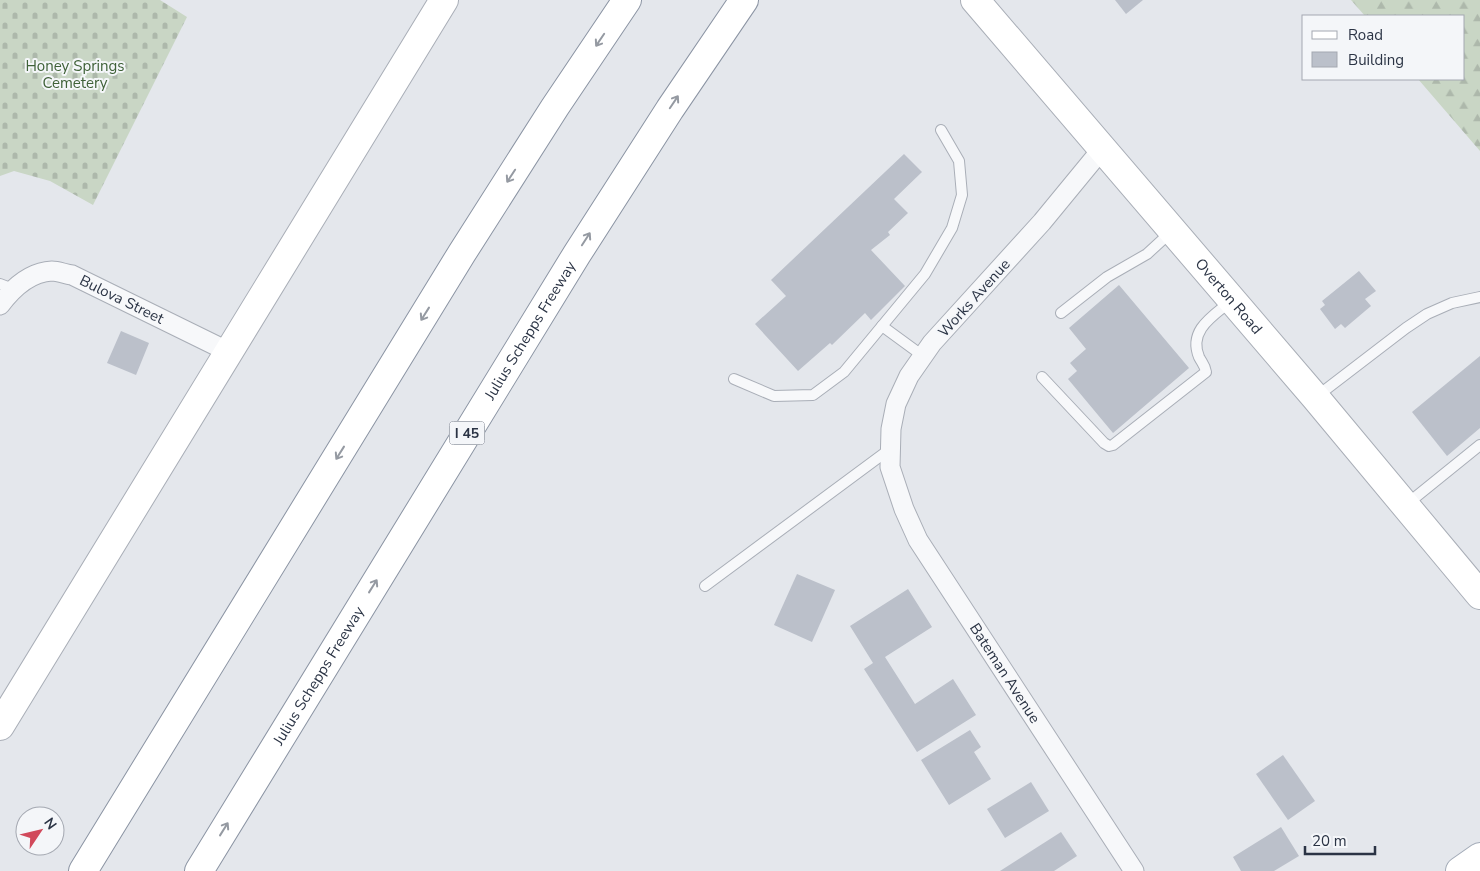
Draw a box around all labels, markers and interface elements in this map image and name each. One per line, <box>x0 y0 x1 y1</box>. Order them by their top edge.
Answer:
legend <box>1302 15 1465 80</box>
text: Road <box>1348 25 1383 45</box>
one-way arrow <box>595 33 605 47</box>
text: Building <box>1348 50 1404 70</box>
park label: Honey Springs Cemetery <box>25 56 125 93</box>
one-way arrow <box>669 96 679 110</box>
one-way arrow <box>505 169 515 183</box>
one-way arrow <box>582 233 592 247</box>
street label: Overton Road <box>1191 254 1267 338</box>
street label: Works Avenue <box>934 255 1015 341</box>
street label: Julius Schepps Freeway <box>480 257 580 404</box>
street label: Bulova Street <box>76 270 168 329</box>
one-way arrow <box>419 307 429 321</box>
road number: I 45 <box>450 422 484 444</box>
one-way arrow <box>334 445 344 459</box>
one-way arrow <box>369 580 379 594</box>
street label: Julius Schepps Freeway <box>268 602 369 750</box>
street label: Bateman Avenue <box>965 619 1045 727</box>
north arrow <box>15 806 65 856</box>
text: N <box>39 814 61 834</box>
one-way arrow <box>220 823 230 837</box>
scale bar <box>1305 824 1375 856</box>
text: 20 m <box>1312 831 1347 851</box>

